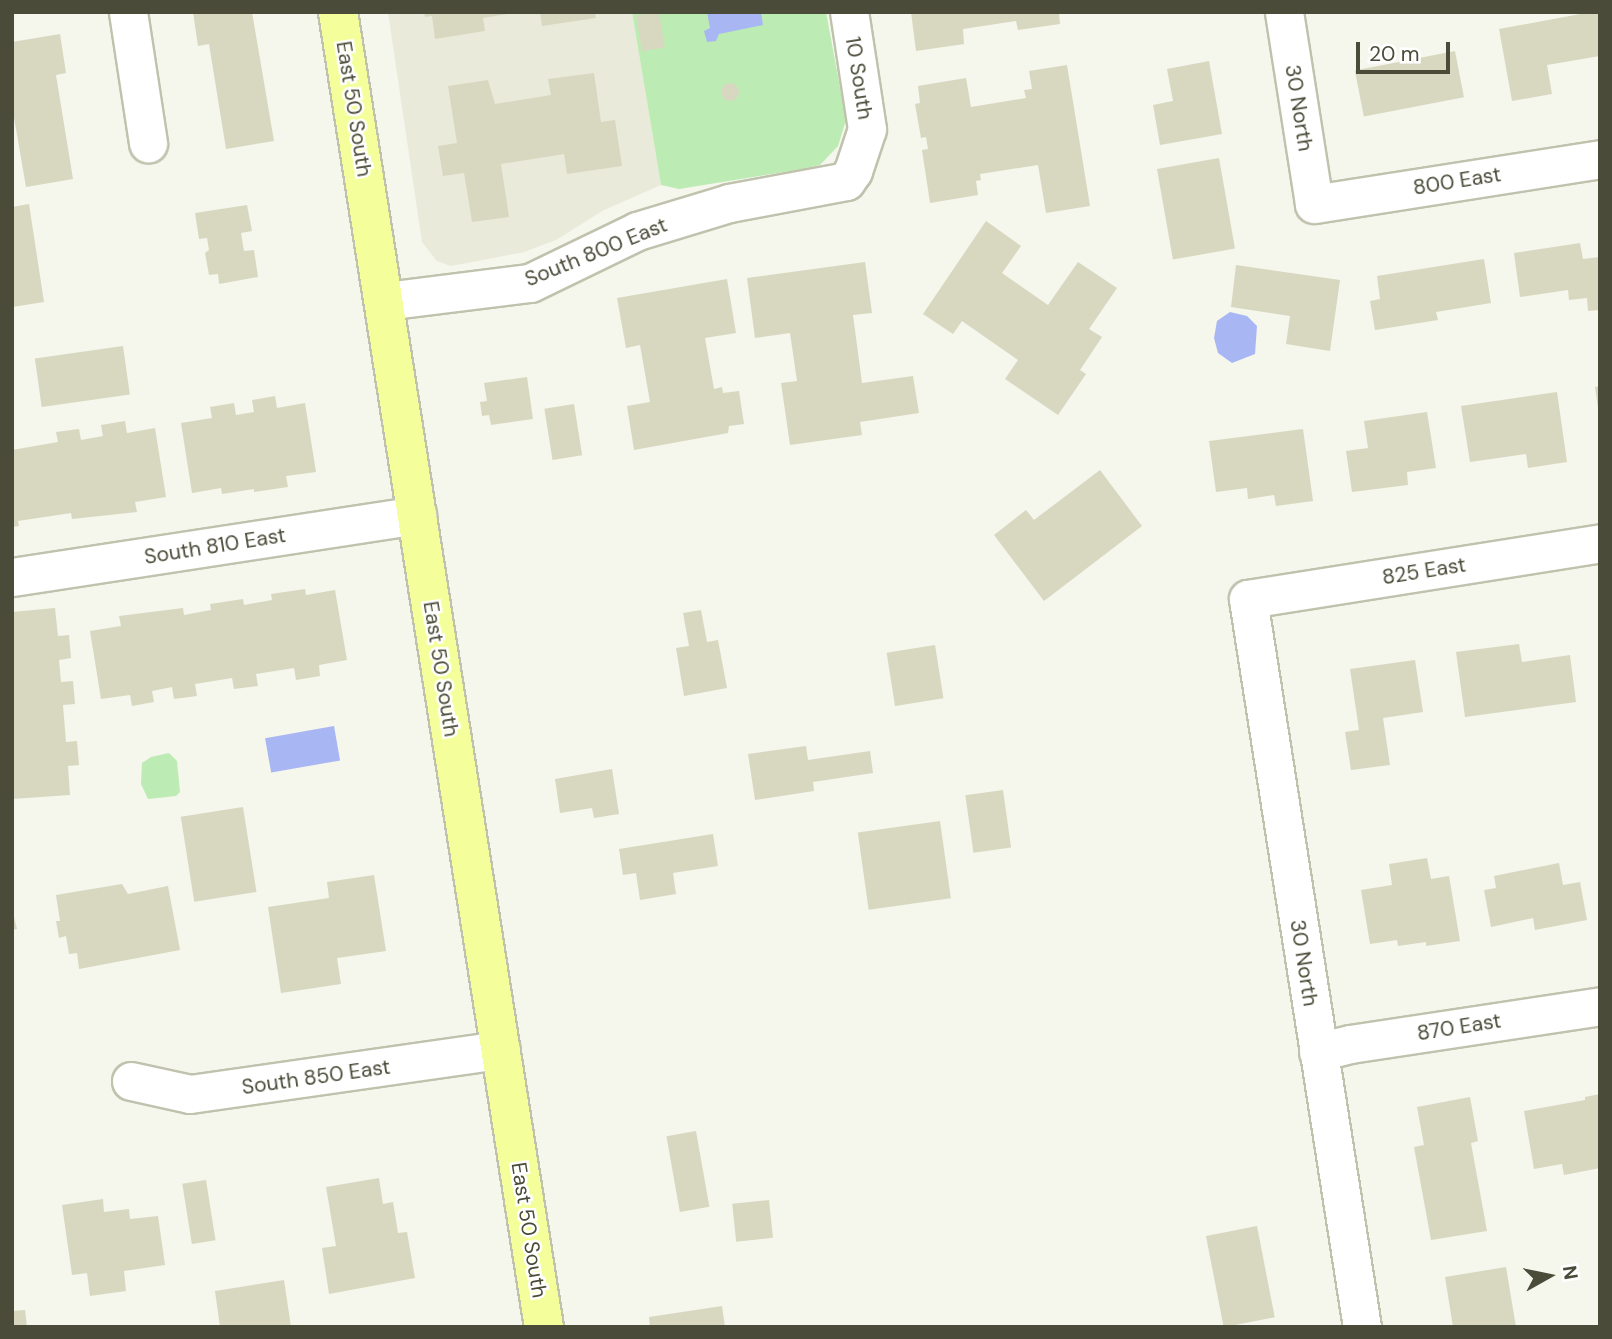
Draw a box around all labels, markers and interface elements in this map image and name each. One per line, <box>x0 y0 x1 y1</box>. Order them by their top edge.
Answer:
scale bar <box>1360 28 1454 72</box>
street label: 10 South <box>840 35 878 121</box>
street label: East 50 South <box>331 39 377 179</box>
text: 20 m <box>1369 40 1420 68</box>
street label: 30 North <box>1280 63 1318 153</box>
street label: 800 East <box>1411 162 1503 200</box>
street label: South 800 East <box>521 212 671 292</box>
street label: South 810 East <box>142 522 288 570</box>
street label: 825 East <box>1380 552 1468 590</box>
street label: East 50 South <box>418 599 464 739</box>
street label: 30 North <box>1285 918 1323 1008</box>
street label: 870 East <box>1415 1008 1503 1046</box>
street label: South 850 East <box>240 1054 392 1100</box>
street label: East 50 South <box>506 1160 552 1300</box>
north arrow <box>1514 1241 1584 1311</box>
text: N <box>1557 1264 1584 1281</box>

